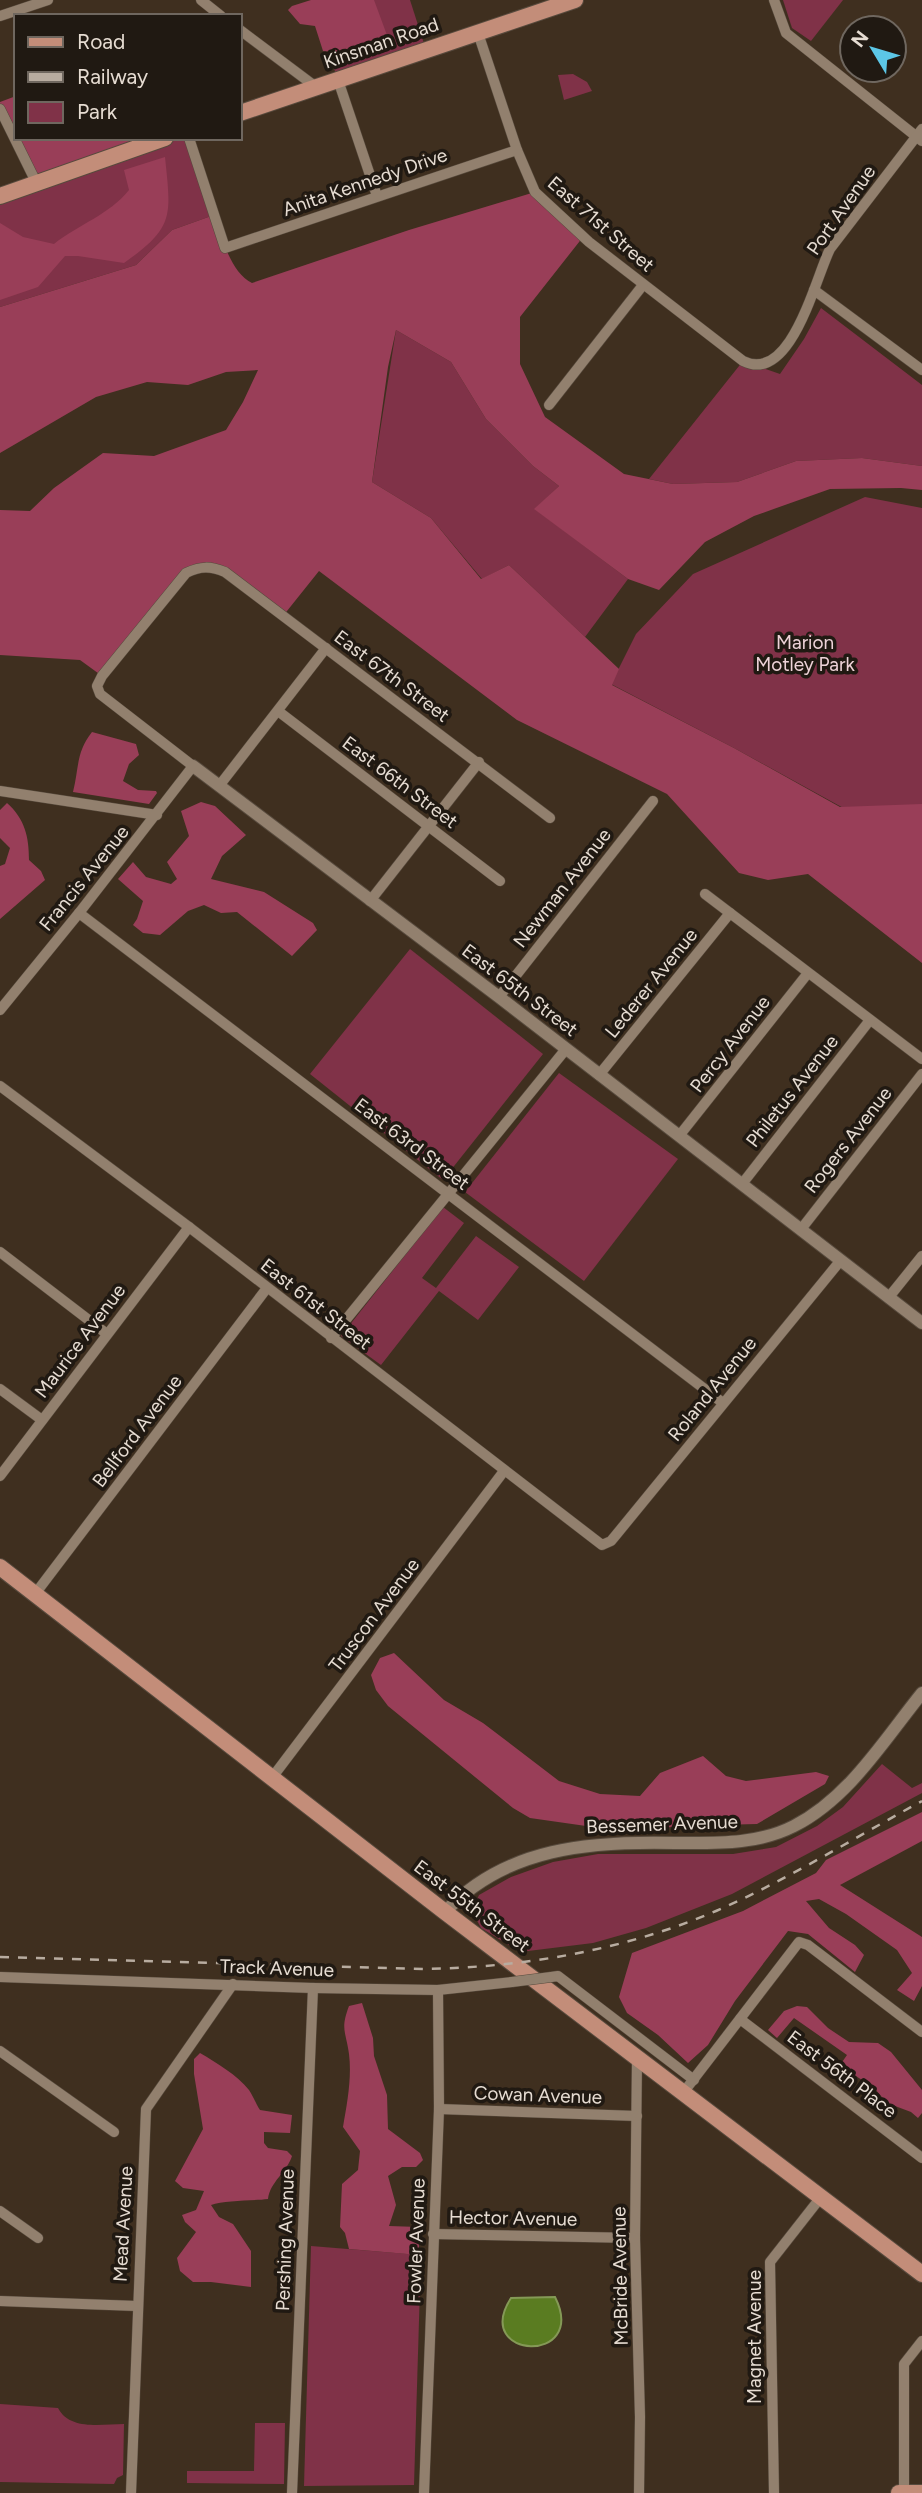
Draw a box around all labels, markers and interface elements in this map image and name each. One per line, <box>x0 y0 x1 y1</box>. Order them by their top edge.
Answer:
street label: Kinsman Road <box>320 13 442 73</box>
legend <box>14 14 242 140</box>
north arrow <box>838 14 908 84</box>
text: N <box>846 26 874 52</box>
text: Road <box>77 29 125 54</box>
text: Railway <box>77 64 148 89</box>
text: Park <box>77 99 118 124</box>
street label: Anita Kennedy Drive <box>280 143 450 221</box>
street label: Port Avenue <box>802 161 880 259</box>
street label: East 71st Street <box>543 171 659 277</box>
street label: East 67th Street <box>330 625 454 727</box>
park label: Marion Motley Park <box>755 631 855 676</box>
street label: East 66th Street <box>338 731 462 833</box>
street label: Francis Avenue <box>34 821 134 935</box>
street label: Newman Avenue <box>508 824 616 952</box>
street label: Lederer Avenue <box>600 924 702 1042</box>
street label: East 65th Street <box>458 939 582 1041</box>
street label: Percy Avenue <box>685 991 775 1097</box>
street label: Philetus Avenue <box>741 1030 843 1152</box>
street label: Rogers Avenue <box>799 1082 897 1198</box>
street label: East 63rd Street <box>350 1093 474 1195</box>
street label: East 61st Street <box>256 1254 376 1354</box>
street label: Maurice Avenue <box>30 1279 130 1403</box>
street label: Roland Avenue <box>663 1332 761 1446</box>
street label: Bellford Avenue <box>87 1370 187 1492</box>
street label: Truscon Avenue <box>324 1554 424 1676</box>
street label: Bessemer Avenue <box>586 1810 738 1838</box>
street label: East 55th Street <box>409 1855 535 1957</box>
street label: Track Avenue <box>220 1955 334 1981</box>
street label: East 56th Place <box>783 2025 901 2123</box>
street label: Cowan Avenue <box>473 2081 603 2109</box>
street label: Mead Avenue <box>108 2165 138 2283</box>
street label: Pershing Avenue <box>271 2169 299 2311</box>
street label: Fowler Avenue <box>402 2178 430 2304</box>
street label: Hector Avenue <box>449 2205 577 2231</box>
street label: McBride Avenue <box>607 2206 633 2346</box>
street label: Magnet Avenue <box>743 2270 766 2404</box>

